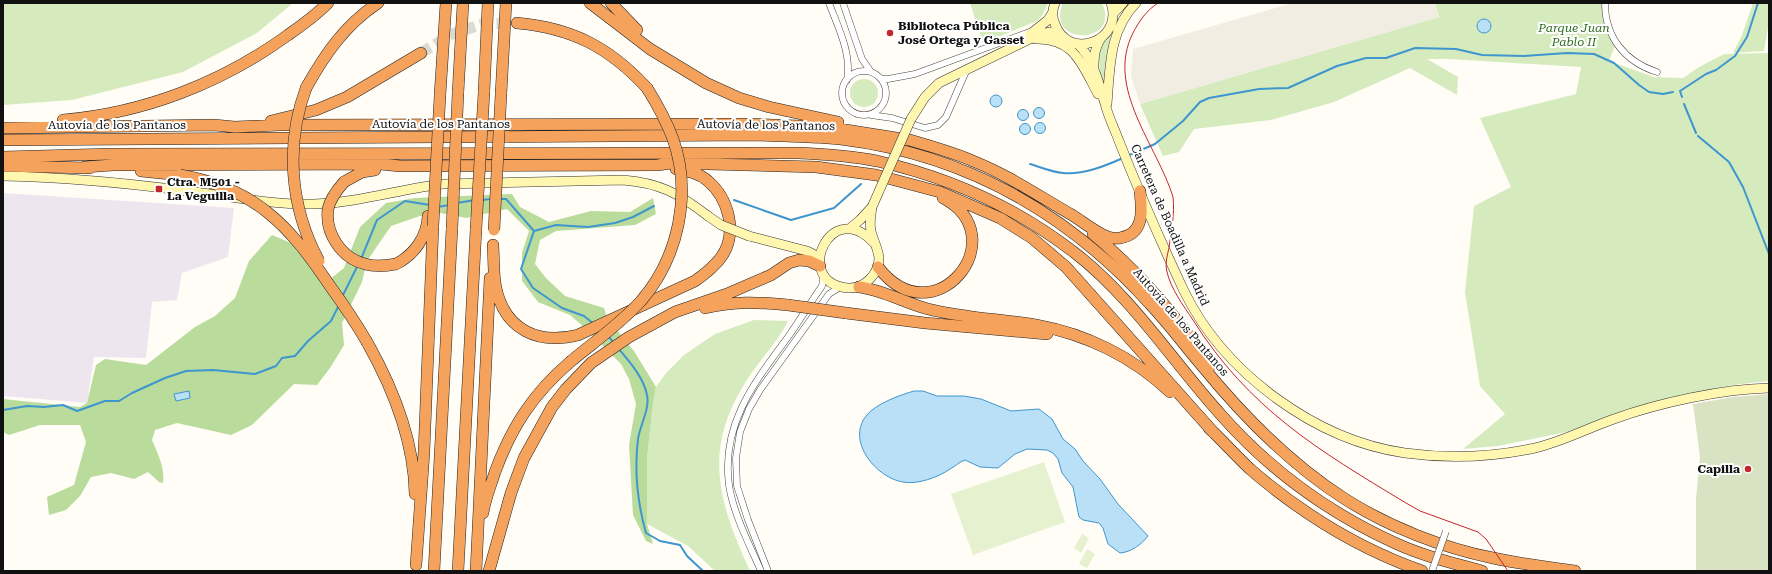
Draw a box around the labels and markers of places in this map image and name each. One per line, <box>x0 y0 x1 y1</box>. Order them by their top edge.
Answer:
place label: Biblioteca Pública José Ortega y Gasset <box>898 19 1025 47</box>
marker: Biblioteca Pública José Ortega y Gasset <box>885 28 895 38</box>
place label: Ctra. M501 - La Veguilla <box>167 175 240 203</box>
marker: Ctra. M501 - La Veguilla <box>154 184 164 194</box>
place label: Capilla <box>1698 462 1740 476</box>
marker: Capilla <box>1743 464 1753 474</box>

